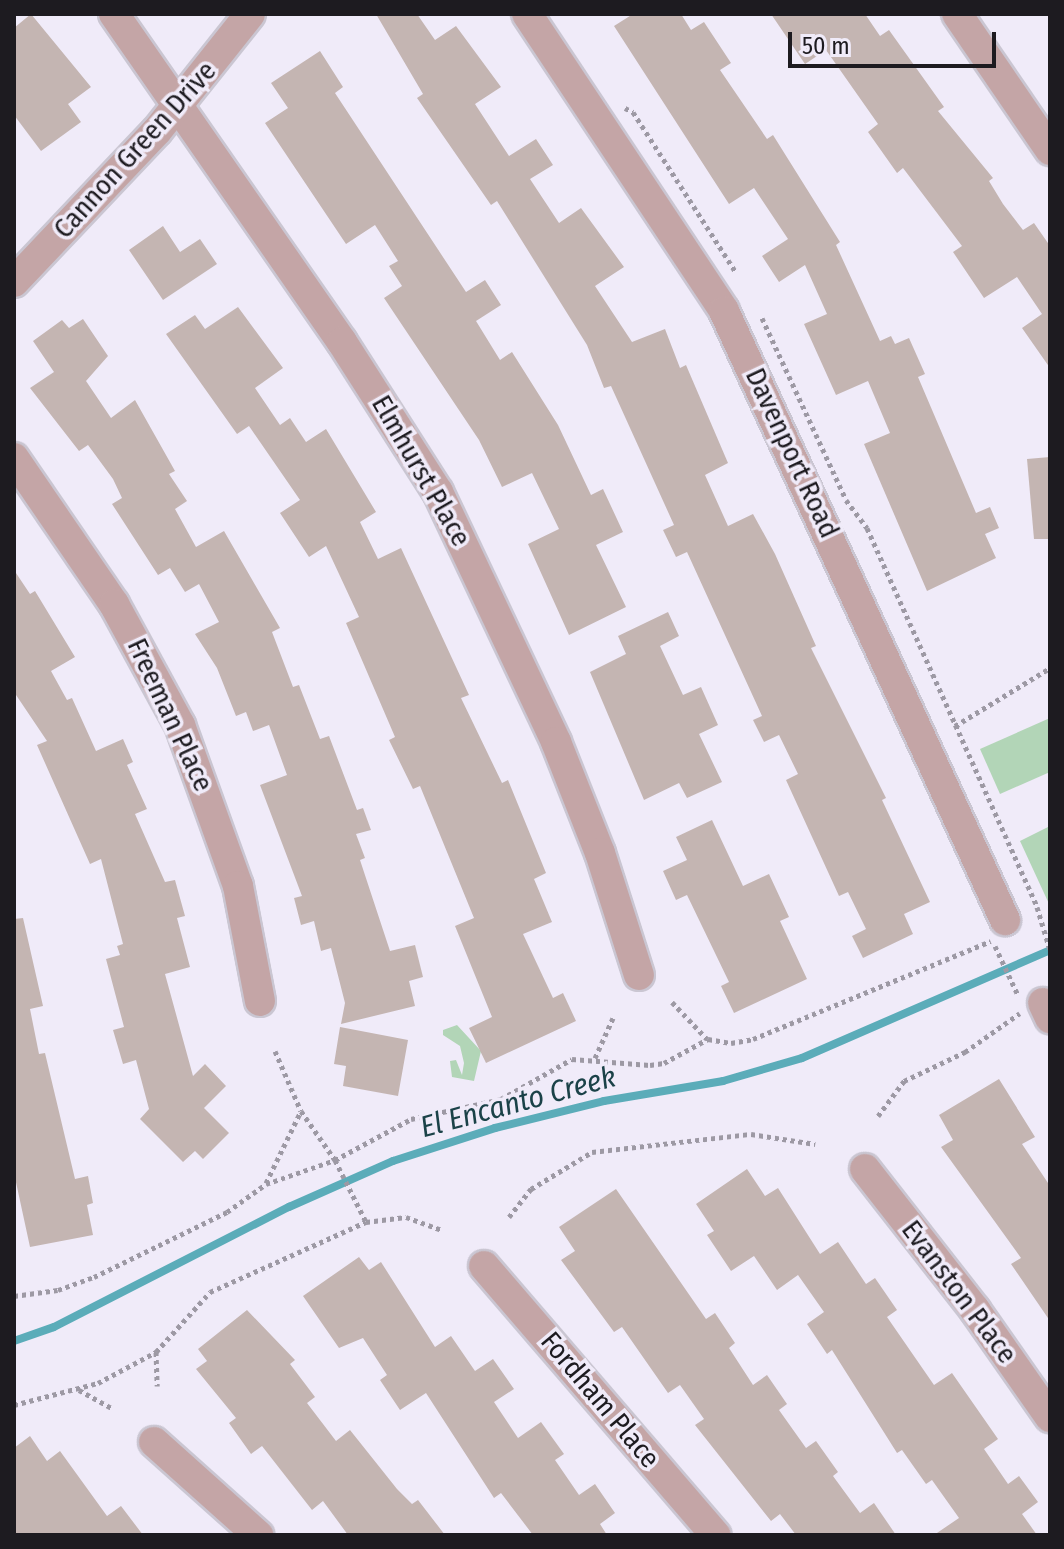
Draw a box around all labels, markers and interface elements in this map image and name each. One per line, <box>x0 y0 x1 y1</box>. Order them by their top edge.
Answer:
scale bar <box>792 16 1000 66</box>
text: 50 m <box>802 32 850 60</box>
street label: Cannon Green Drive <box>47 55 223 245</box>
street label: Davenport Road <box>738 363 846 543</box>
street label: Elmhurst Place <box>364 389 478 553</box>
street label: Freeman Place <box>120 633 220 797</box>
water label: El Encanto Creek <box>416 1059 620 1145</box>
street label: Evanston Place <box>894 1214 1024 1370</box>
street label: Fordham Place <box>533 1325 667 1475</box>

